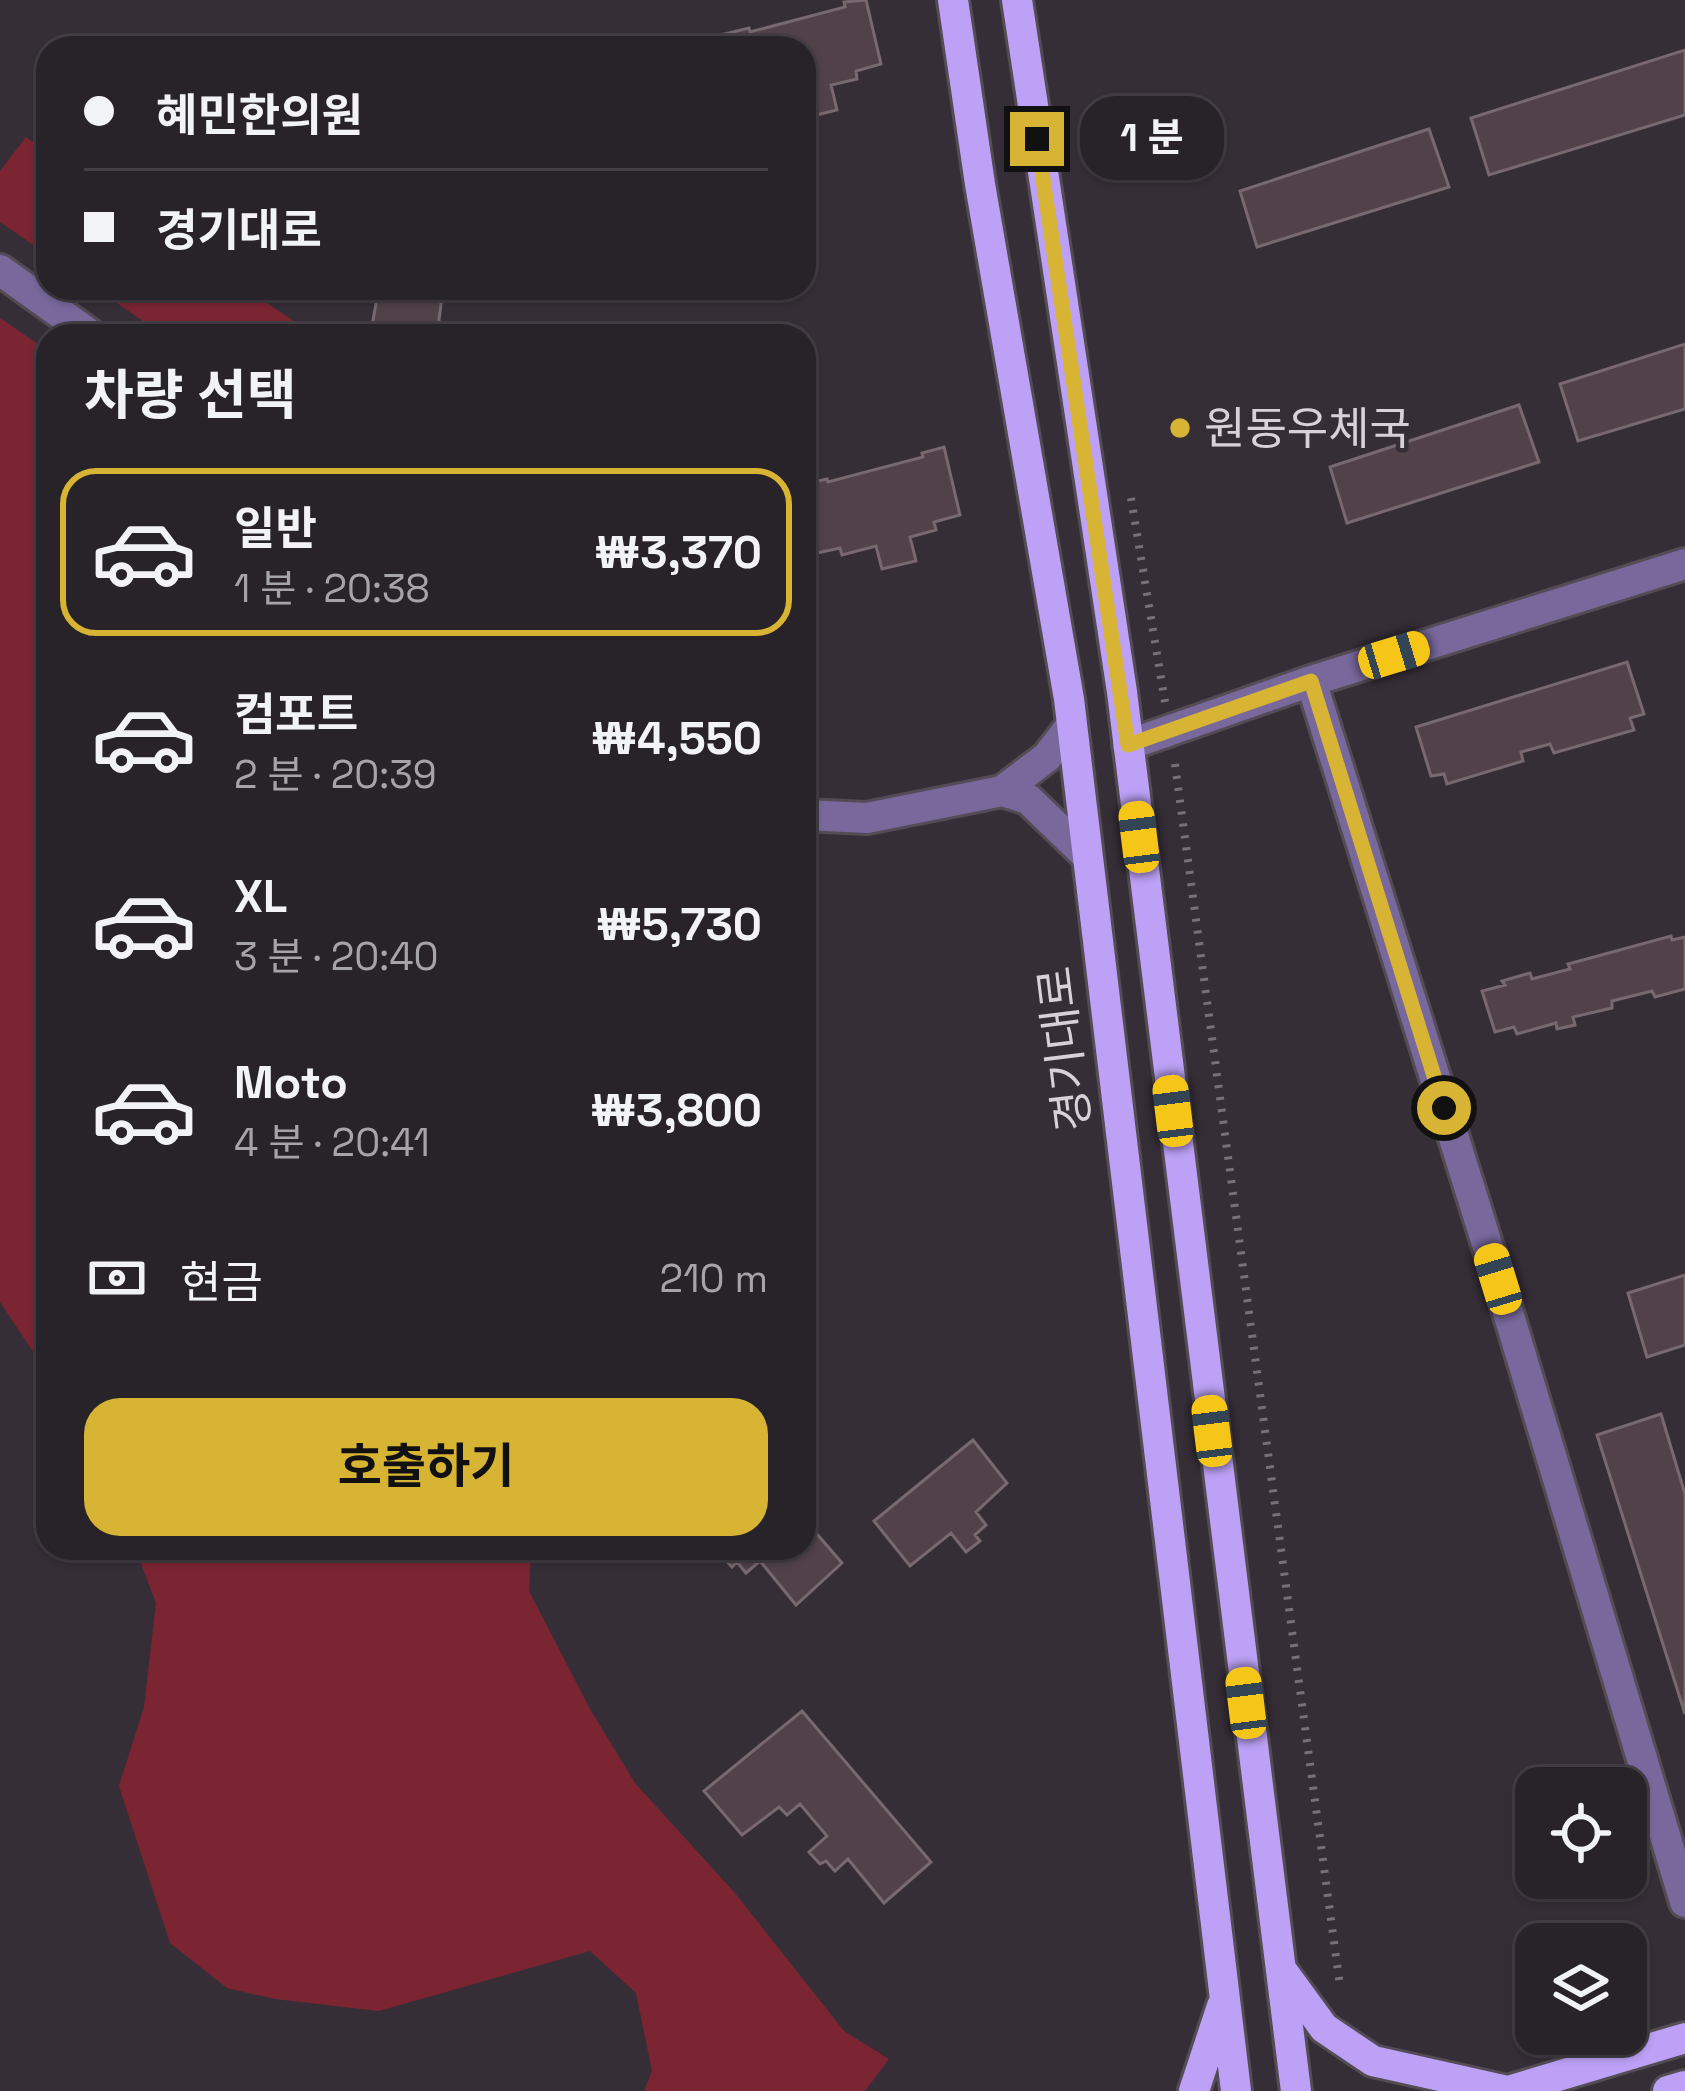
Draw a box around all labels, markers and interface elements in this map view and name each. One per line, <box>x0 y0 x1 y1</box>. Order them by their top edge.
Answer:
text: 혜민한의원 <box>156 87 363 144</box>
callout: 1 분 <box>1079 97 1223 181</box>
route end <box>1010 112 1064 166</box>
text: 1 분 <box>1120 113 1184 162</box>
text: 경기대로 <box>156 202 322 259</box>
text: 차량 선택 <box>84 361 296 430</box>
place label: 원동우체국 <box>1204 400 1411 457</box>
marker: 원동우체국 <box>1167 415 1193 441</box>
icon: car <box>90 498 198 606</box>
text: 일반 <box>234 500 317 557</box>
text: ₩3,370 <box>594 524 762 581</box>
text: 1 분 · 20:38 <box>234 564 430 613</box>
car <box>1354 627 1434 683</box>
icon: car <box>90 684 198 792</box>
text: 컴포트 <box>234 686 358 743</box>
text: ₩4,550 <box>591 710 762 767</box>
text: 2 분 · 20:39 <box>234 750 437 799</box>
car <box>1117 799 1161 875</box>
text: XL <box>234 868 287 925</box>
icon: car <box>90 870 198 978</box>
text: ₩5,730 <box>596 896 762 953</box>
text: 3 분 · 20:40 <box>234 932 439 981</box>
street label: 경기대로 <box>1026 963 1103 1135</box>
text: Moto <box>234 1054 348 1111</box>
icon: car <box>90 1056 198 1164</box>
car <box>1151 1073 1195 1149</box>
route start <box>1417 1081 1471 1135</box>
text: ₩3,800 <box>590 1082 762 1139</box>
text: 4 분 · 20:41 <box>234 1118 430 1167</box>
car <box>1470 1239 1526 1319</box>
icon: cash <box>84 1245 150 1311</box>
text: 현금 <box>180 1254 263 1311</box>
text: 210 m <box>660 1254 768 1303</box>
car <box>1190 1393 1234 1469</box>
button: 호출하기 <box>84 1398 768 1536</box>
car <box>1224 1665 1268 1741</box>
map controls <box>1515 1767 1647 2055</box>
button: locate <box>1515 1767 1647 1899</box>
button: layers <box>1515 1923 1647 2055</box>

